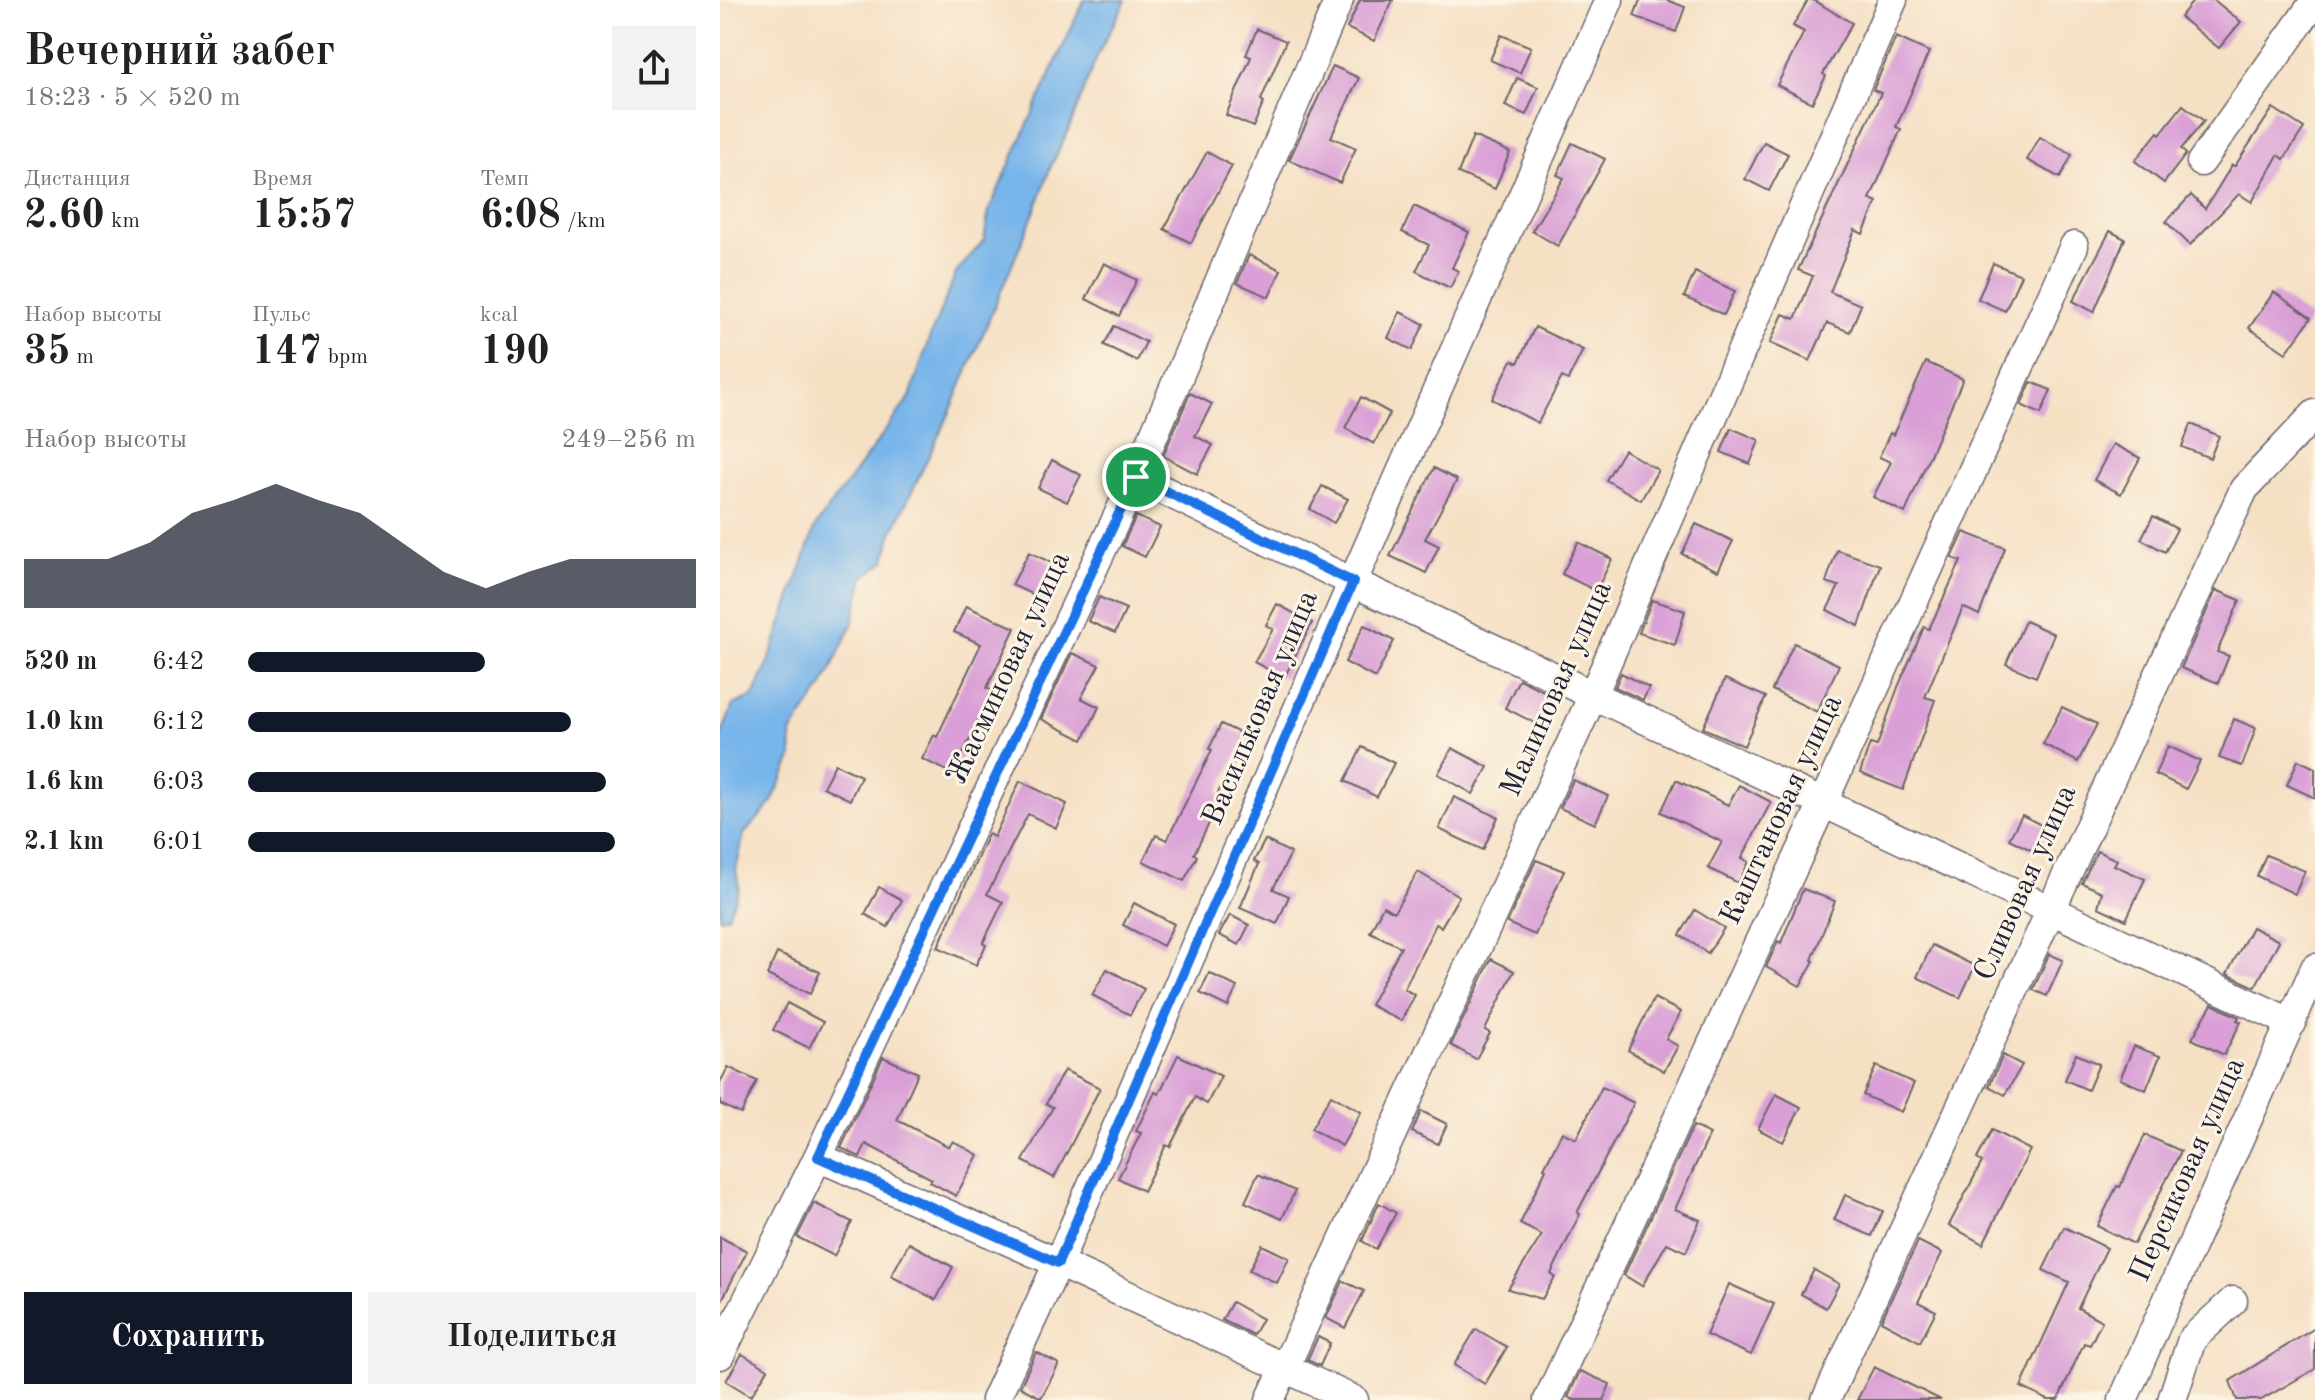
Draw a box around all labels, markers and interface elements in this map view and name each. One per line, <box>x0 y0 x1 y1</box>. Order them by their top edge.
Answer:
button: share <box>612 26 696 110</box>
text: Вечерний забег <box>24 30 335 74</box>
text: 18:23 · 5 × 520 m <box>24 85 241 111</box>
text: Дистанция <box>24 168 130 190</box>
text: Время <box>252 168 313 190</box>
text: Темп <box>480 168 529 190</box>
text: 2.60 <box>24 197 105 237</box>
text: 15:57 <box>252 197 356 237</box>
text: 6:08 <box>480 197 561 237</box>
text: km <box>105 210 140 232</box>
text: /km <box>561 210 606 232</box>
text: Набор высоты <box>24 304 162 326</box>
text: Пульс <box>252 304 311 326</box>
text: kcal <box>480 304 518 326</box>
text: 35 <box>24 333 70 373</box>
text: 147 <box>252 333 322 373</box>
text: 190 <box>480 333 550 373</box>
text: m <box>70 346 94 368</box>
text: bpm <box>322 346 368 368</box>
text: Набор высоты <box>24 427 187 453</box>
text: 249–256 m <box>561 427 696 453</box>
pin <box>1102 443 1170 511</box>
icon: arrive <box>1114 455 1158 499</box>
street label: Жасминовая улица <box>942 547 1076 789</box>
street label: Малиновая улица <box>1496 577 1618 801</box>
street label: Васильковая улица <box>1198 586 1324 830</box>
text: 520 m <box>24 649 97 675</box>
text: 6:42 <box>152 649 205 675</box>
street label: Каштановая улица <box>1716 690 1848 930</box>
text: 1.0 km <box>24 709 104 735</box>
text: 6:12 <box>152 709 205 735</box>
text: 1.6 km <box>24 769 104 795</box>
text: 6:03 <box>152 769 205 795</box>
street label: Сливовая улица <box>1969 781 2083 985</box>
text: 2.1 km <box>24 829 104 855</box>
text: 6:01 <box>152 829 205 855</box>
street label: Персиковая улица <box>2125 1053 2251 1287</box>
button: Сохранить <box>24 1292 352 1384</box>
button: Поделиться <box>368 1292 696 1384</box>

